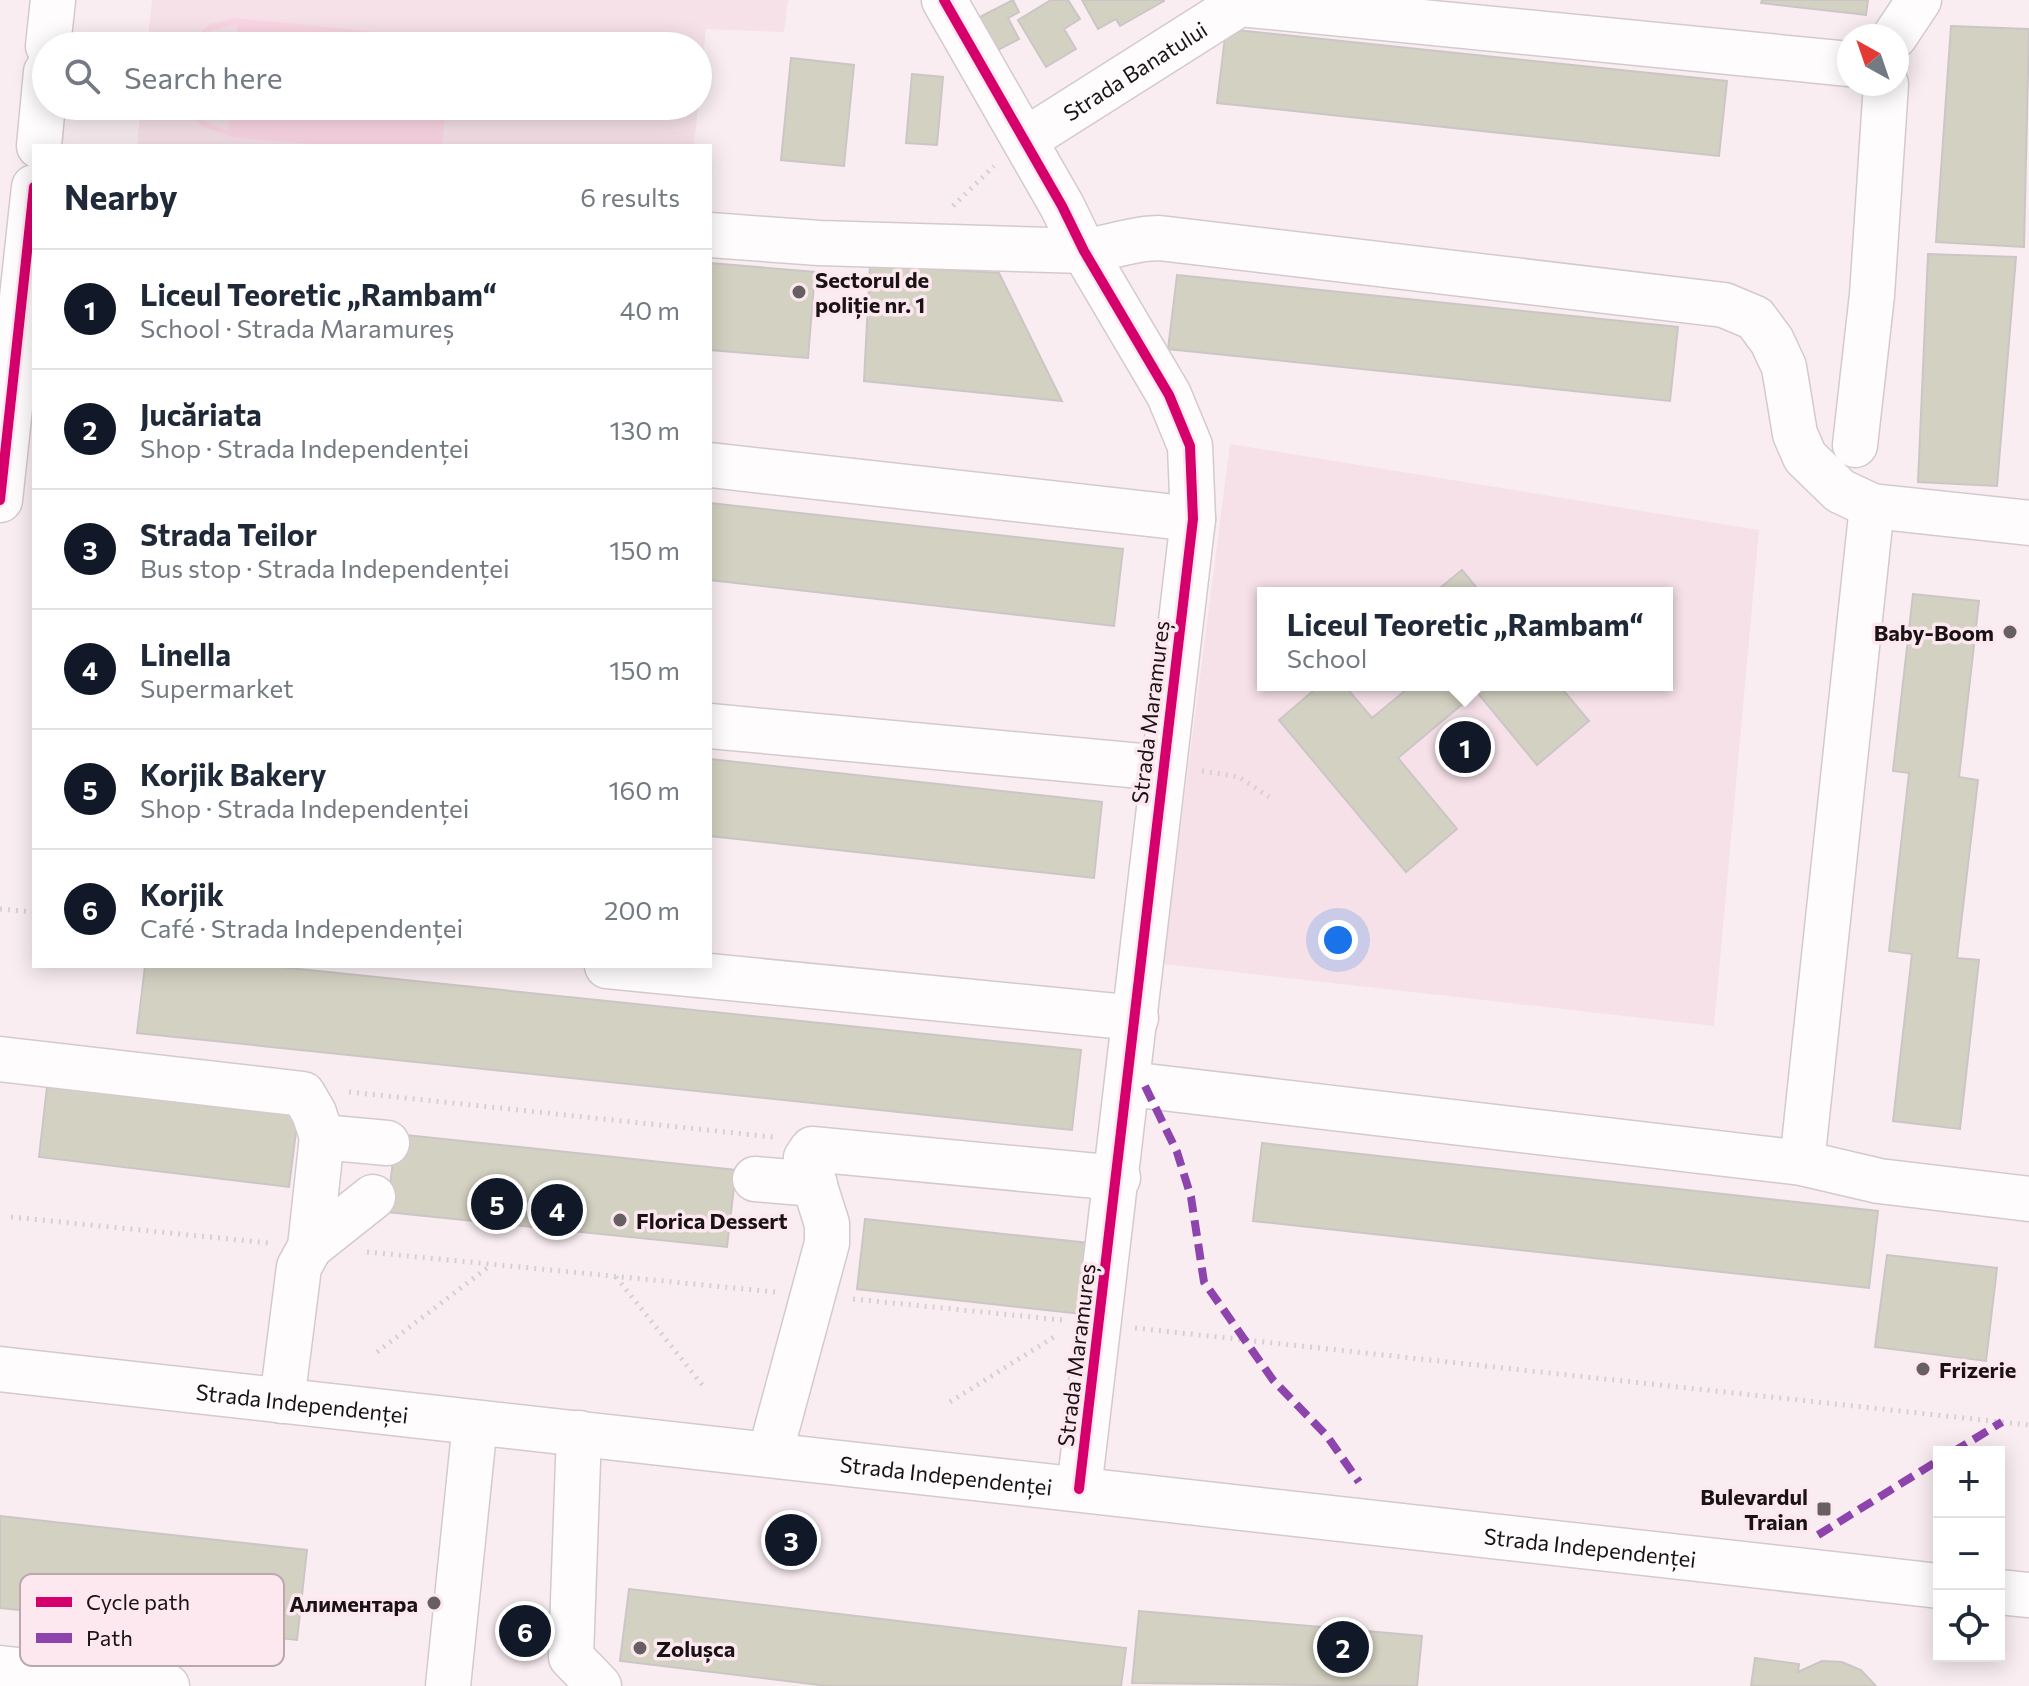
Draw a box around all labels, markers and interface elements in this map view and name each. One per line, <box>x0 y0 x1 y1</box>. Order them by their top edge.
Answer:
street label: Strada Banatului <box>1058 15 1212 126</box>
north arrow <box>1837 24 1909 96</box>
search box <box>32 32 712 120</box>
icon: search <box>60 54 104 98</box>
text: Search here <box>124 58 283 95</box>
text: Nearby <box>64 175 178 217</box>
text: 6 results <box>580 181 680 212</box>
place label: Sectorul de poliție nr. 1 <box>815 266 929 319</box>
text: Liceul Teoretic „Rambam“ <box>140 275 496 312</box>
marker: Sectorul de poliție nr. 1 <box>790 283 808 301</box>
text: 1 <box>84 294 96 325</box>
text: 40 m <box>620 294 680 325</box>
text: School · Strada Maramureș <box>140 312 454 343</box>
text: Jucăriata <box>140 395 262 432</box>
text: 2 <box>83 414 97 445</box>
text: 130 m <box>609 414 680 445</box>
text: Shop · Strada Independenței <box>140 432 470 463</box>
text: Strada Teilor <box>140 515 317 552</box>
text: 3 <box>82 534 98 565</box>
text: 150 m <box>609 534 680 565</box>
text: Bus stop · Strada Independenței <box>140 552 510 583</box>
popup <box>1257 587 1673 691</box>
text: Liceul Teoretic „Rambam“ <box>1287 605 1643 642</box>
street label: Strada Maramureș <box>1125 619 1176 805</box>
place label: Baby-Boom <box>1874 619 1994 646</box>
marker: Baby-Boom <box>2001 623 2019 641</box>
text: Linella <box>140 635 231 672</box>
text: School <box>1287 642 1367 673</box>
text: 4 <box>82 654 98 685</box>
text: 150 m <box>609 654 680 685</box>
text: Supermarket <box>140 672 294 703</box>
pin: 1 <box>1439 717 1491 777</box>
text: Korjik Bakery <box>140 755 326 792</box>
text: 5 <box>82 774 98 805</box>
text: 160 m <box>608 774 680 805</box>
text: Shop · Strada Independenței <box>140 792 470 823</box>
text: Korjik <box>140 875 224 912</box>
text: 6 <box>82 894 98 925</box>
text: 200 m <box>604 894 680 925</box>
text: Café · Strada Independenței <box>140 912 463 943</box>
your location <box>1318 920 1358 960</box>
pin: 5 <box>471 1174 523 1234</box>
pin: 4 <box>531 1180 583 1240</box>
place label: Florica Dessert <box>636 1207 788 1234</box>
marker: Florica Dessert <box>611 1211 629 1229</box>
street label: Strada Maramureș <box>1051 1262 1102 1448</box>
place label: Frizerie <box>1939 1356 2016 1383</box>
marker: Frizerie <box>1914 1360 1932 1378</box>
street label: Strada Independenței <box>194 1378 410 1428</box>
map controls <box>1933 1446 2005 1662</box>
button: + <box>1933 1446 2005 1518</box>
street label: Strada Independenței <box>838 1450 1054 1500</box>
place label: Bulevardul Traian <box>1700 1483 1808 1535</box>
marker: Bulevardul Traian <box>1815 1500 1833 1518</box>
pin: 3 <box>765 1510 817 1570</box>
button: − <box>1933 1518 2005 1590</box>
street label: Strada Independenței <box>1482 1522 1698 1572</box>
legend <box>20 1574 284 1666</box>
text: Cycle path <box>86 1588 190 1615</box>
place label: Алиментара <box>289 1590 418 1617</box>
button: locate <box>1933 1590 2005 1662</box>
marker: Алиментара <box>425 1594 443 1612</box>
pin: 6 <box>499 1601 551 1661</box>
pin: 2 <box>1317 1617 1369 1677</box>
text: Path <box>86 1624 133 1651</box>
place label: Zolușca <box>656 1635 735 1663</box>
marker: Zolușca <box>631 1639 649 1657</box>

